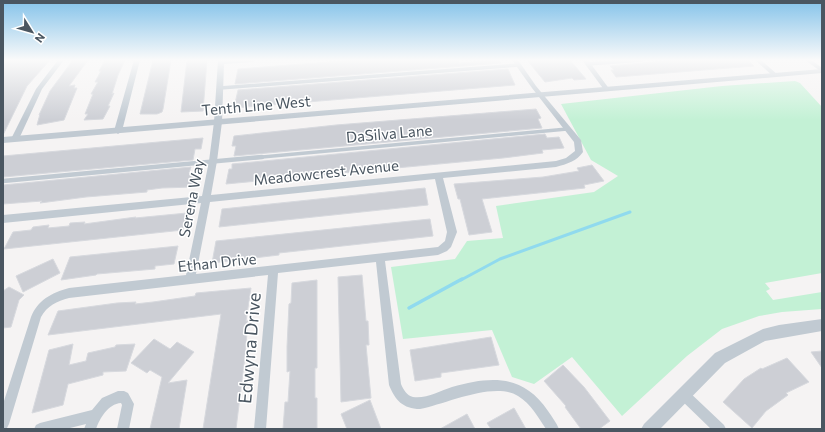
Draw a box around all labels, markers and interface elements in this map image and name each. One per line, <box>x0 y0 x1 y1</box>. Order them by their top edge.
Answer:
north arrow <box>12 12 52 52</box>
text: N <box>33 31 48 46</box>
street label: Tenth Line West <box>201 91 311 119</box>
street label: DaSilva Lane <box>345 120 433 146</box>
street label: Meadowcrest Avenue <box>252 155 400 189</box>
street label: Serena Way <box>175 157 207 239</box>
street label: Ethan Drive <box>177 249 257 275</box>
street label: Edwyna Drive <box>233 292 265 404</box>

